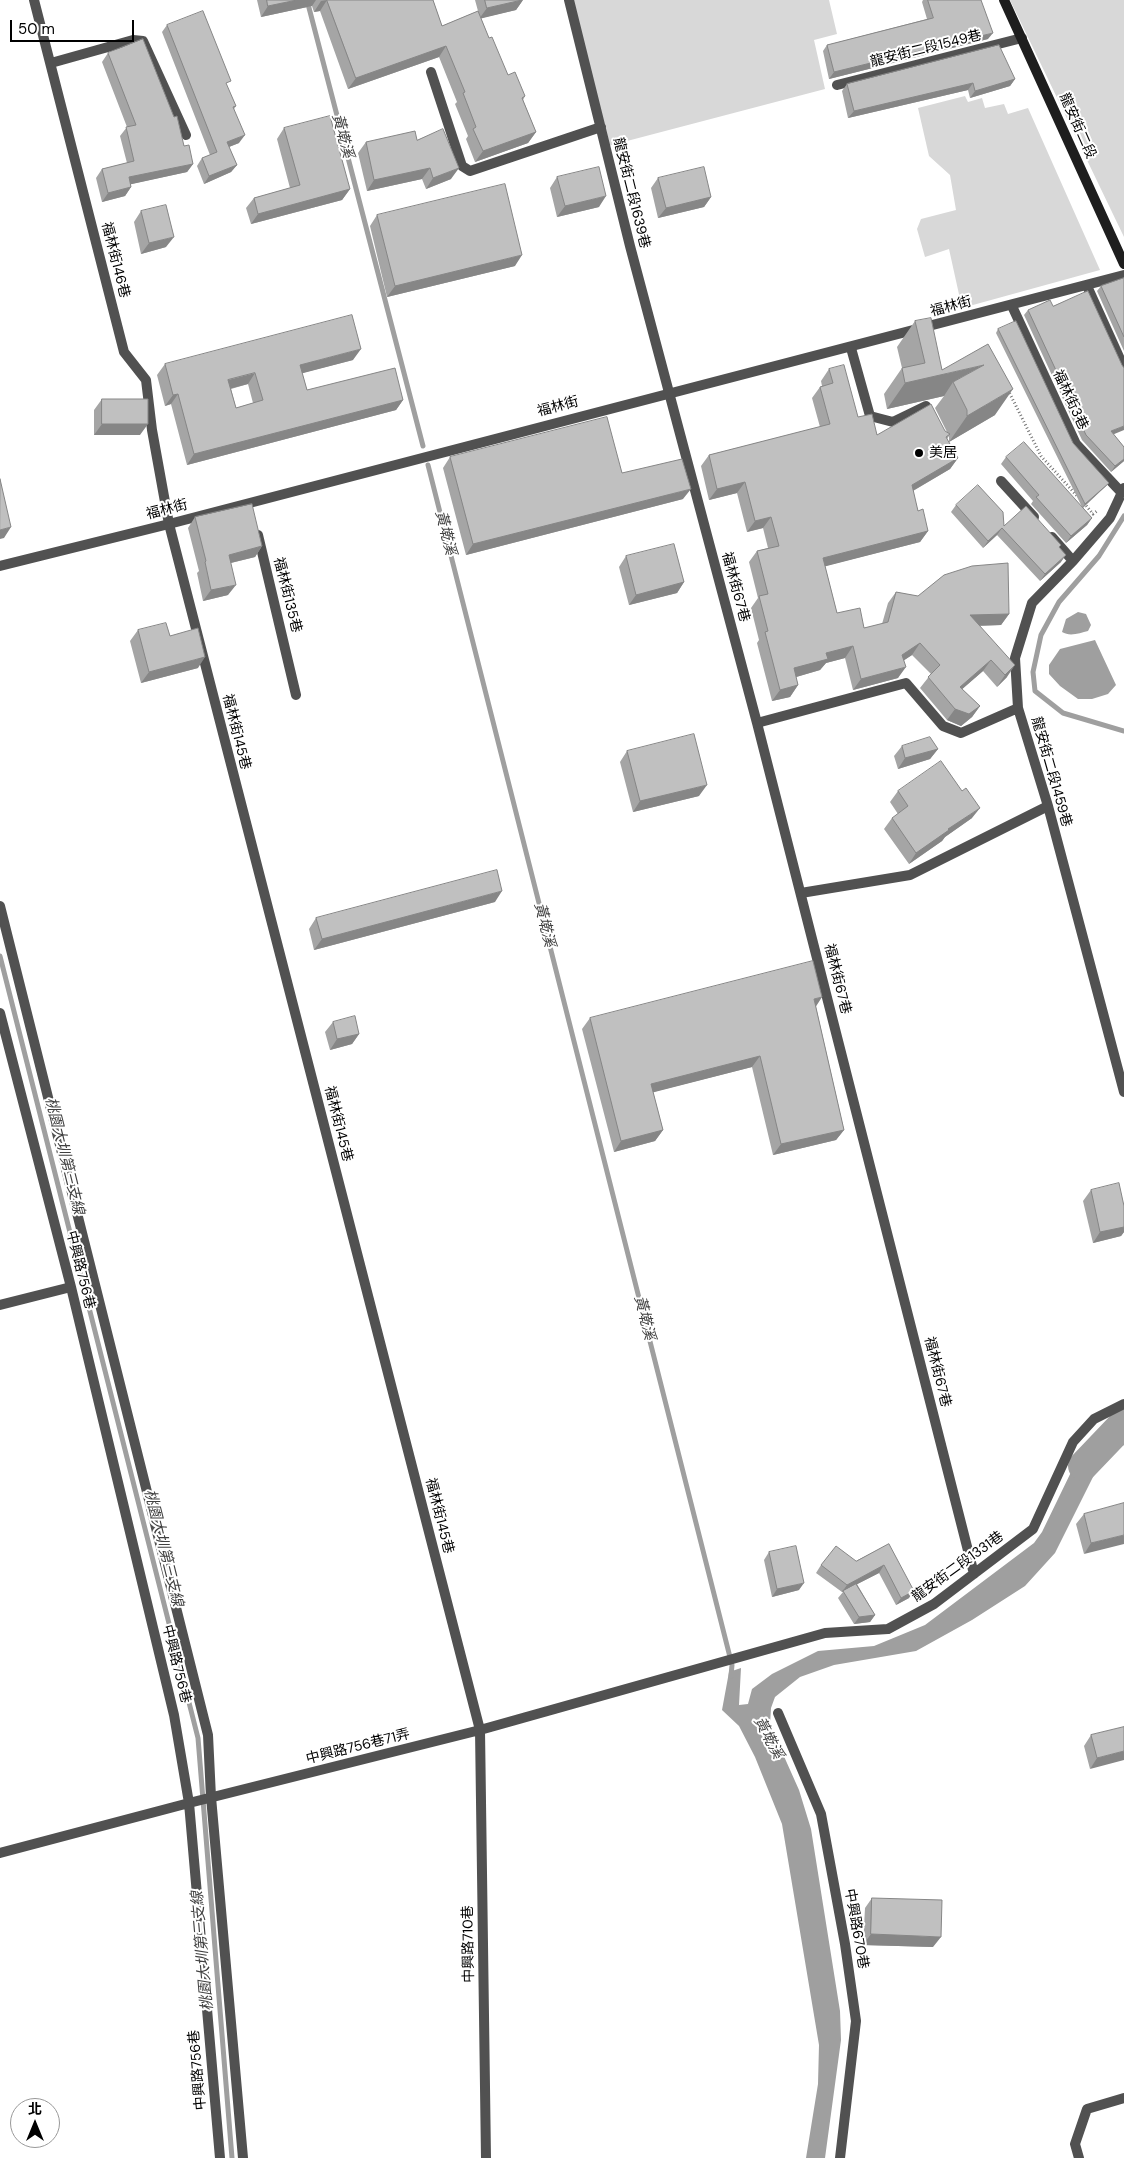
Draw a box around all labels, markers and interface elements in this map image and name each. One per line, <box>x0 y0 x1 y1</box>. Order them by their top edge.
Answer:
scale bar <box>12 10 136 42</box>
text: 50 m <box>18 19 55 39</box>
street label: 龍安街二段1549巷 <box>869 27 983 71</box>
street label: 龍安街二段 <box>1055 91 1099 161</box>
water label: 黃墘溪 <box>327 112 357 160</box>
street label: 龍安街二段1639巷 <box>609 136 653 250</box>
street label: 福林街146巷 <box>97 220 133 300</box>
street label: 福林街 <box>929 293 973 321</box>
street label: 福林街3巷 <box>1049 367 1091 433</box>
street label: 福林街 <box>536 393 580 421</box>
place label: 美居 <box>929 445 957 461</box>
marker: 美居 <box>913 447 925 459</box>
street label: 福林街 <box>145 497 189 523</box>
water label: 黃墘溪 <box>431 509 459 557</box>
street label: 福林街67巷 <box>718 550 752 624</box>
street label: 福林街135巷 <box>270 556 304 634</box>
street label: 福林街145巷 <box>218 692 254 772</box>
street label: 龍安街二段1459巷 <box>1027 715 1075 829</box>
water label: 黃墘溪 <box>530 901 558 949</box>
street label: 福林街67巷 <box>820 942 854 1016</box>
street label: 福林街145巷 <box>320 1084 356 1164</box>
water label: 桃園大圳第三支線 <box>41 1096 87 1216</box>
street label: 中興路756巷 <box>62 1229 98 1311</box>
water label: 黃墘溪 <box>630 1294 658 1342</box>
street label: 福林街67巷 <box>920 1335 954 1409</box>
street label: 福林街145巷 <box>421 1476 457 1556</box>
water label: 桃園大圳第三支線 <box>140 1488 186 1608</box>
street label: 龍安街二段1331巷 <box>909 1528 1007 1606</box>
street label: 中興路756巷 <box>158 1623 194 1705</box>
water label: 黃墘溪 <box>749 1714 787 1762</box>
street label: 中興路756巷71弄 <box>304 1726 412 1768</box>
street label: 中興路670巷 <box>841 1888 871 1970</box>
water label: 桃園大圳第三支線 <box>189 1890 217 2012</box>
street label: 中興路710巷 <box>460 1905 478 1983</box>
street label: 中興路756巷 <box>186 2029 210 2111</box>
north arrow <box>10 2098 60 2148</box>
text: 北 <box>28 2100 42 2118</box>

